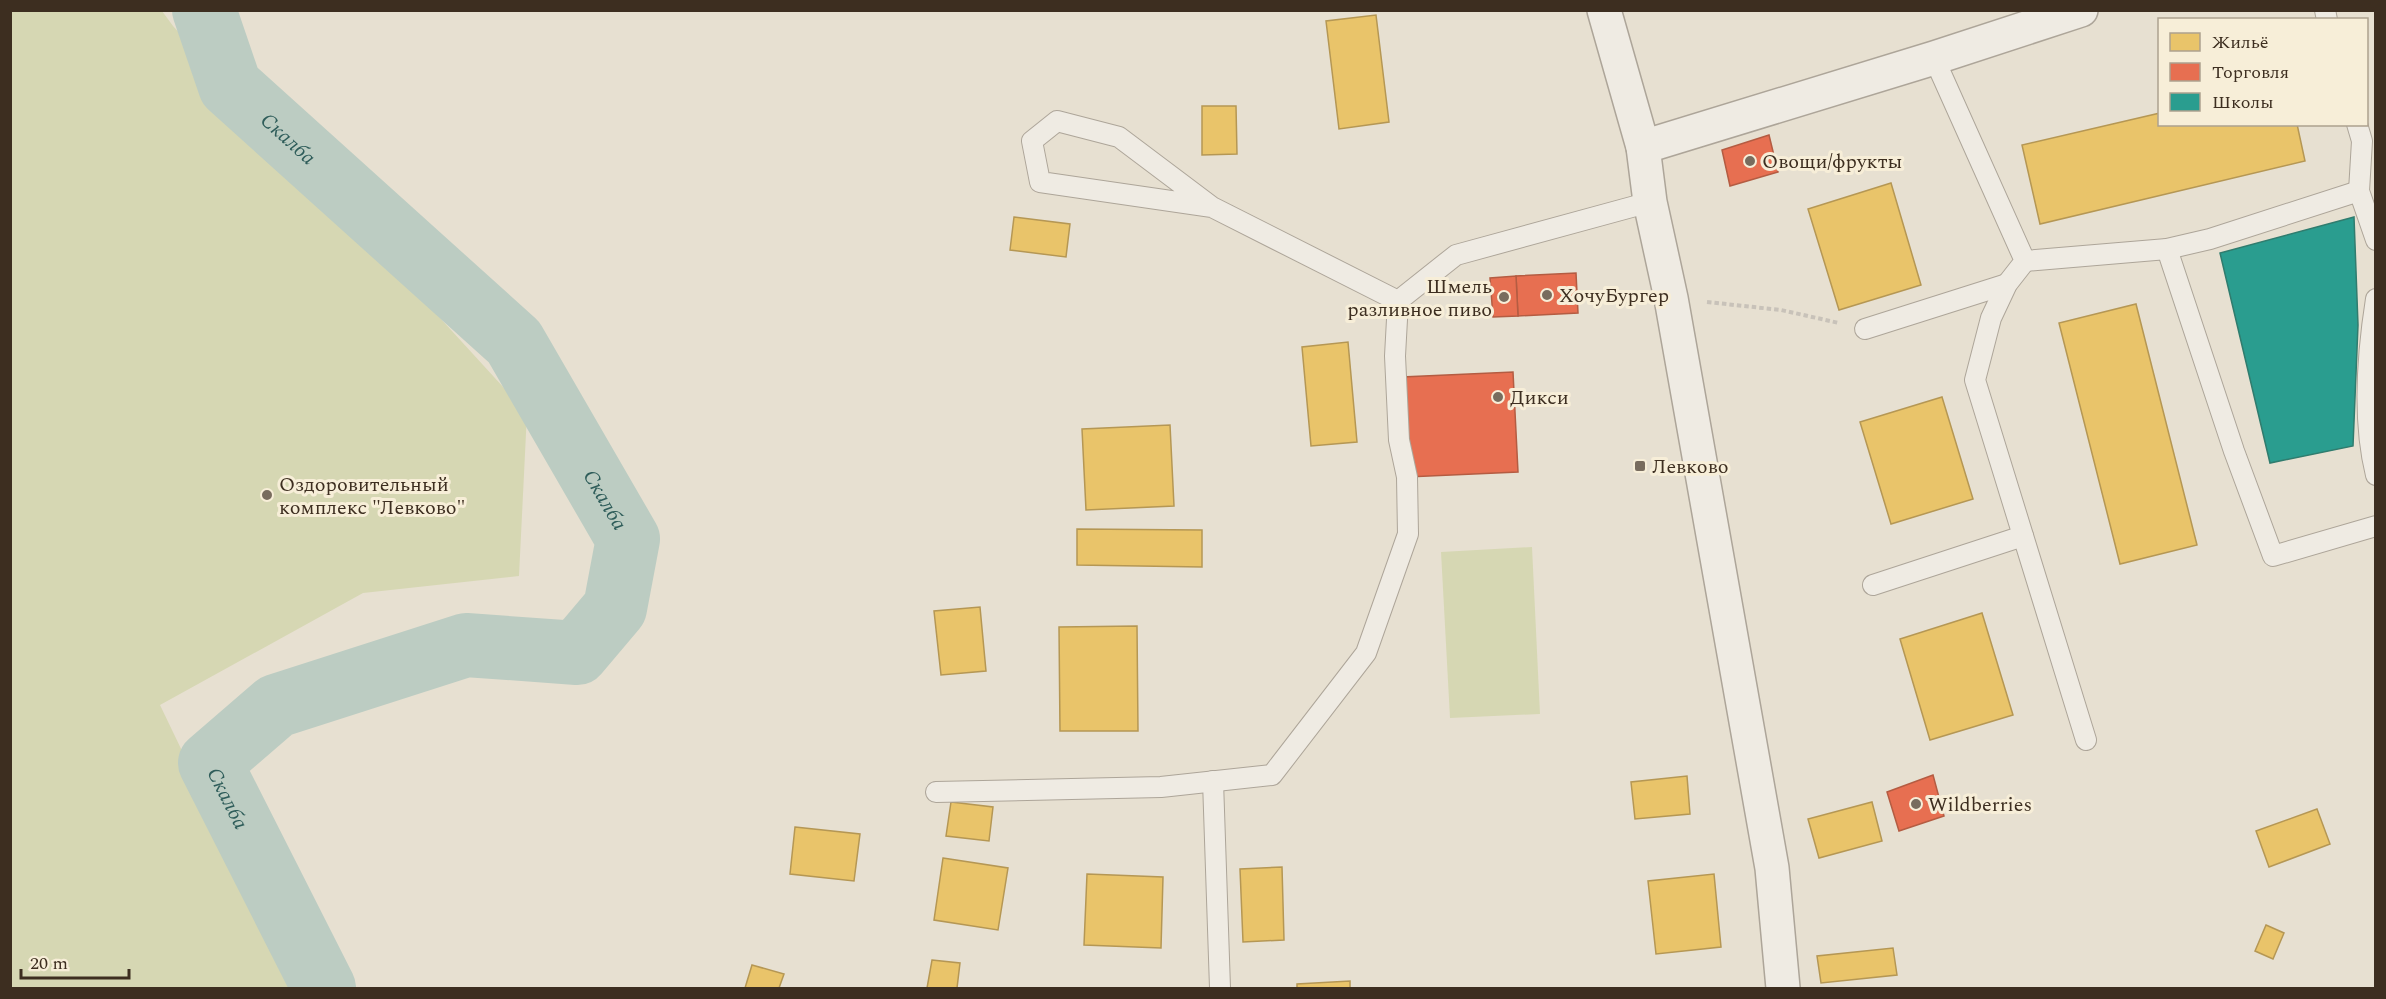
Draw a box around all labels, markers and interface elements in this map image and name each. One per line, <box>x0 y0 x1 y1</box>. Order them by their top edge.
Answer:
legend <box>2158 18 2368 126</box>
text: Жильё <box>2212 29 2268 56</box>
text: Торговля <box>2212 59 2289 86</box>
text: Школы <box>2212 89 2273 116</box>
water label: Скалба <box>253 105 323 174</box>
place label: Овощи/фрукты <box>1762 147 1902 177</box>
marker: Овощи/фрукты <box>1743 154 1757 168</box>
place label: Шмель разливное пиво <box>1347 272 1492 325</box>
place label: ХочуБургер <box>1559 281 1669 311</box>
marker: ХочуБургер <box>1540 288 1554 302</box>
marker: Шмель разливное пиво <box>1497 290 1511 304</box>
place label: Дикси <box>1510 383 1569 413</box>
marker: Дикси <box>1491 390 1505 404</box>
place label: Левково <box>1652 452 1728 482</box>
marker: Левково <box>1633 459 1647 473</box>
water label: Скалба <box>574 464 635 537</box>
place label: Оздоровительный комплекс "Левково" <box>279 470 466 523</box>
marker: Оздоровительный комплекс "Левково" <box>260 488 274 502</box>
water label: Скалба <box>198 762 256 836</box>
place label: Wildberries <box>1928 790 2032 820</box>
marker: Wildberries <box>1909 797 1923 811</box>
scale bar <box>21 942 129 980</box>
text: 20 m <box>30 950 68 977</box>

